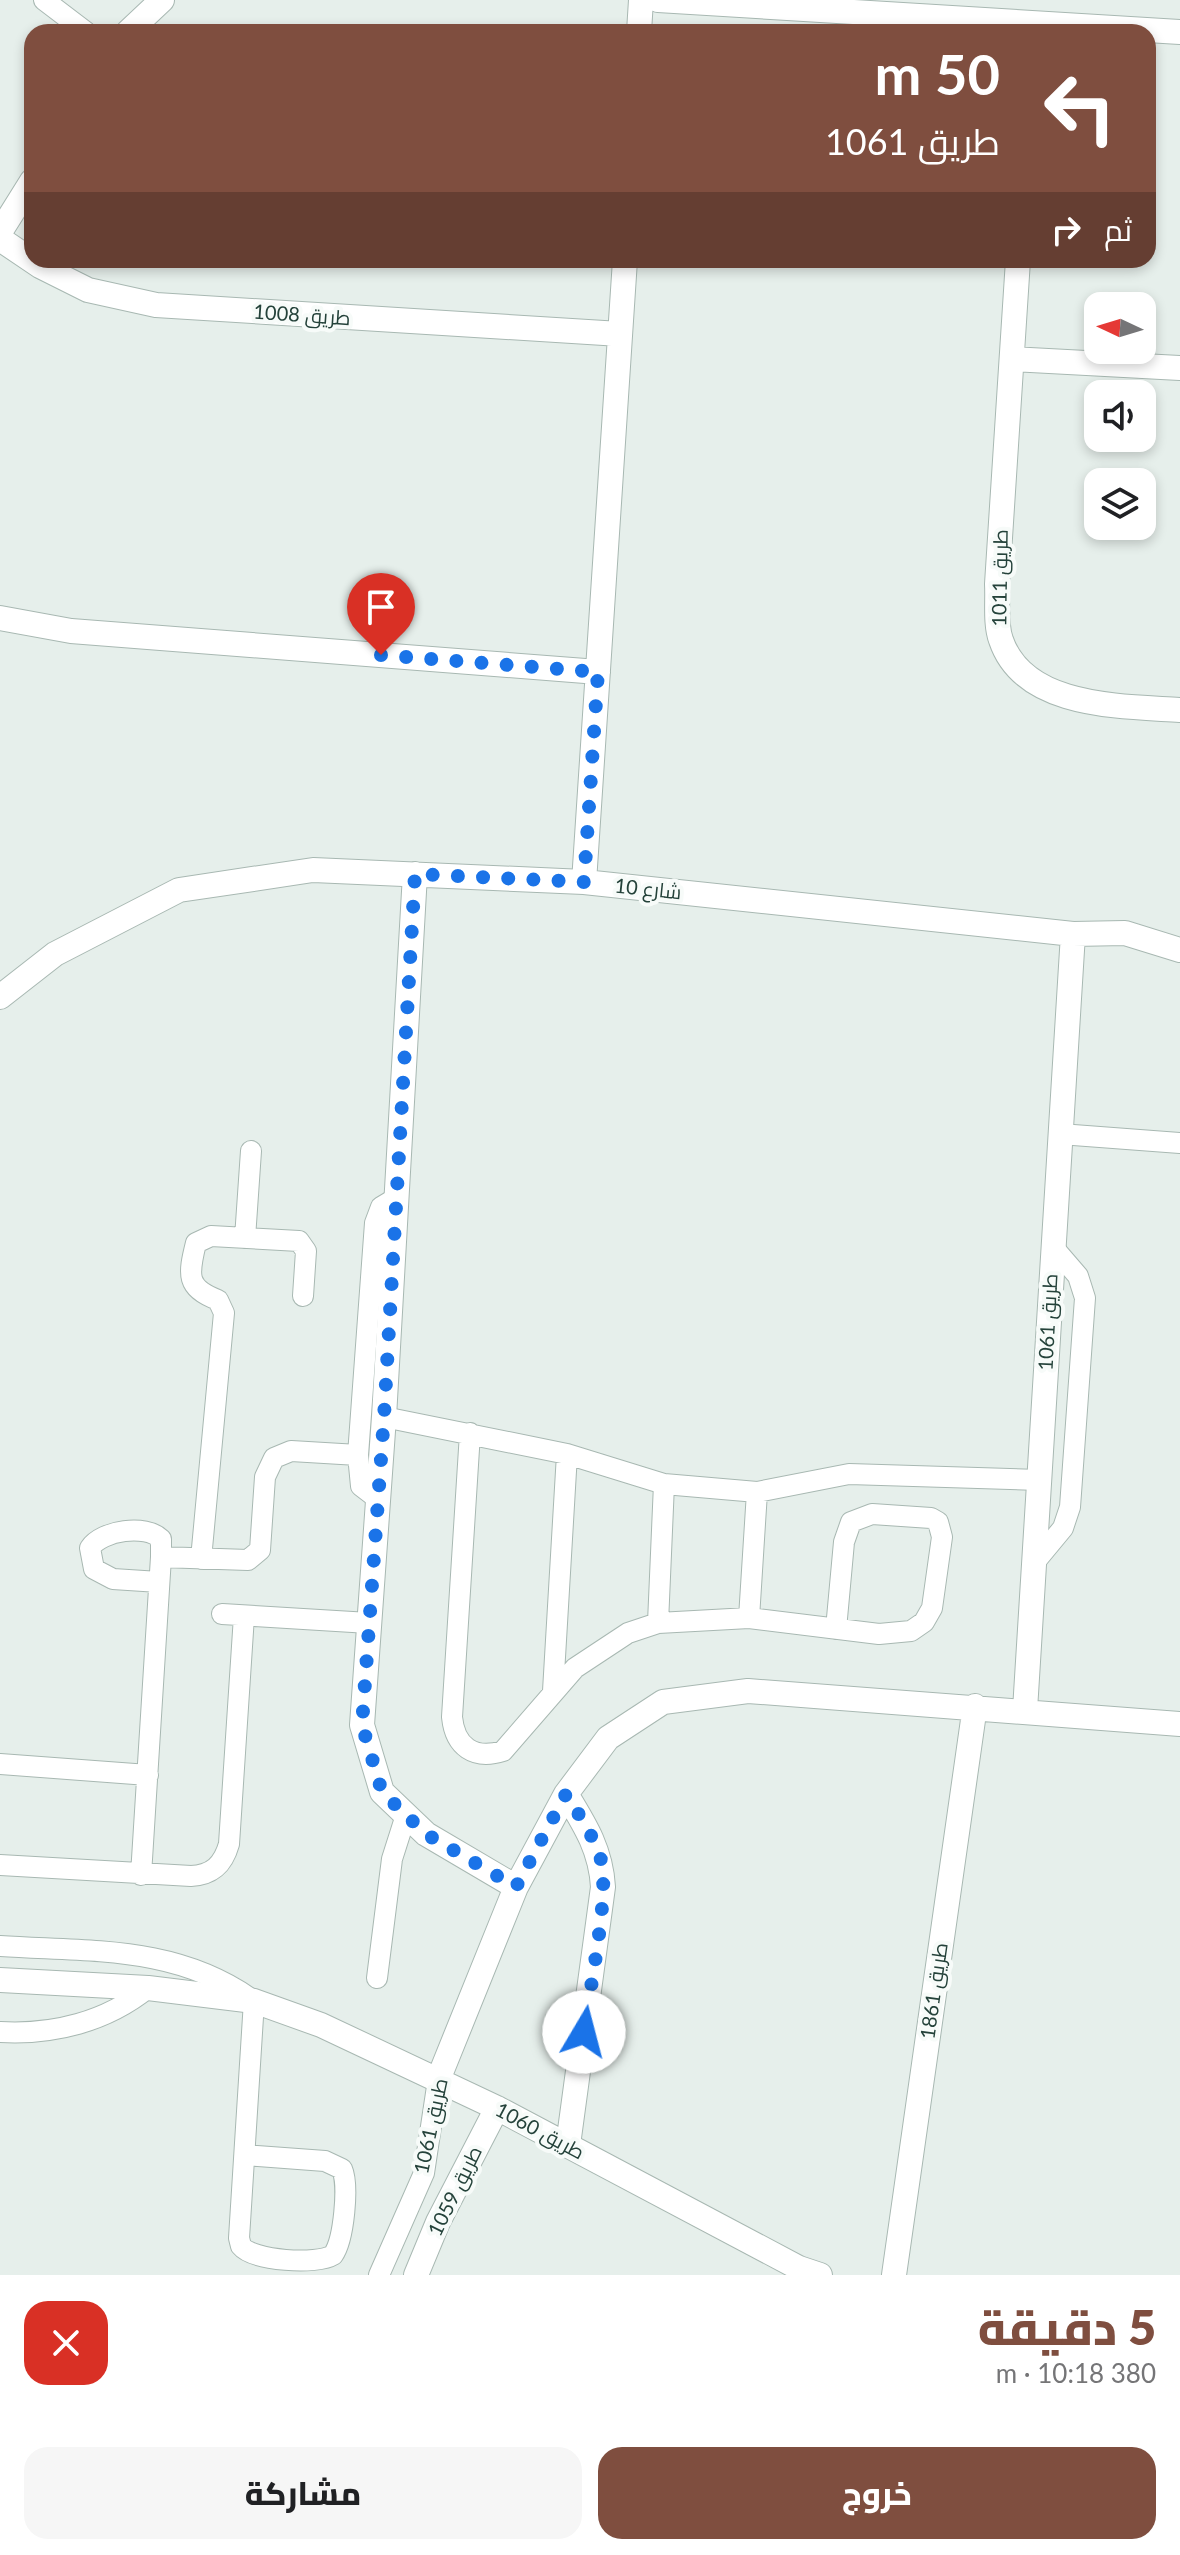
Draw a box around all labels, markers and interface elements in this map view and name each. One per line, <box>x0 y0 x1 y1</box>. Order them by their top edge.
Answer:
text: 50 m <box>875 40 1000 107</box>
icon: left <box>1028 56 1132 160</box>
text: طريق 1061 <box>825 119 1000 163</box>
icon: right <box>1044 208 1088 252</box>
text: ثم <box>1104 211 1132 247</box>
north arrow <box>1084 292 1156 364</box>
map controls <box>1084 292 1156 540</box>
street label: طريق 1008 <box>253 299 351 331</box>
button: sound <box>1084 380 1156 452</box>
button: layers <box>1084 468 1156 540</box>
street label: طريق 1011 <box>986 529 1014 627</box>
pin <box>347 573 415 655</box>
icon: arrive <box>359 585 403 629</box>
street label: شارع 10 <box>613 873 683 906</box>
street label: طريق 1061 <box>1032 1273 1064 1371</box>
street label: طريق 1861 <box>914 1941 954 2041</box>
position arrow <box>542 1990 626 2074</box>
street label: طريق 1061 <box>408 2076 454 2176</box>
street label: طريق 1060 <box>491 2097 589 2165</box>
street label: طريق 1059 <box>422 2142 488 2240</box>
text: 5 دقيقة <box>978 2298 1156 2355</box>
button: close <box>24 2301 108 2385</box>
text: 380 m · 10:18 <box>996 2357 1156 2389</box>
button: مشاركة <box>24 2447 582 2539</box>
button: خروج <box>598 2447 1156 2539</box>

